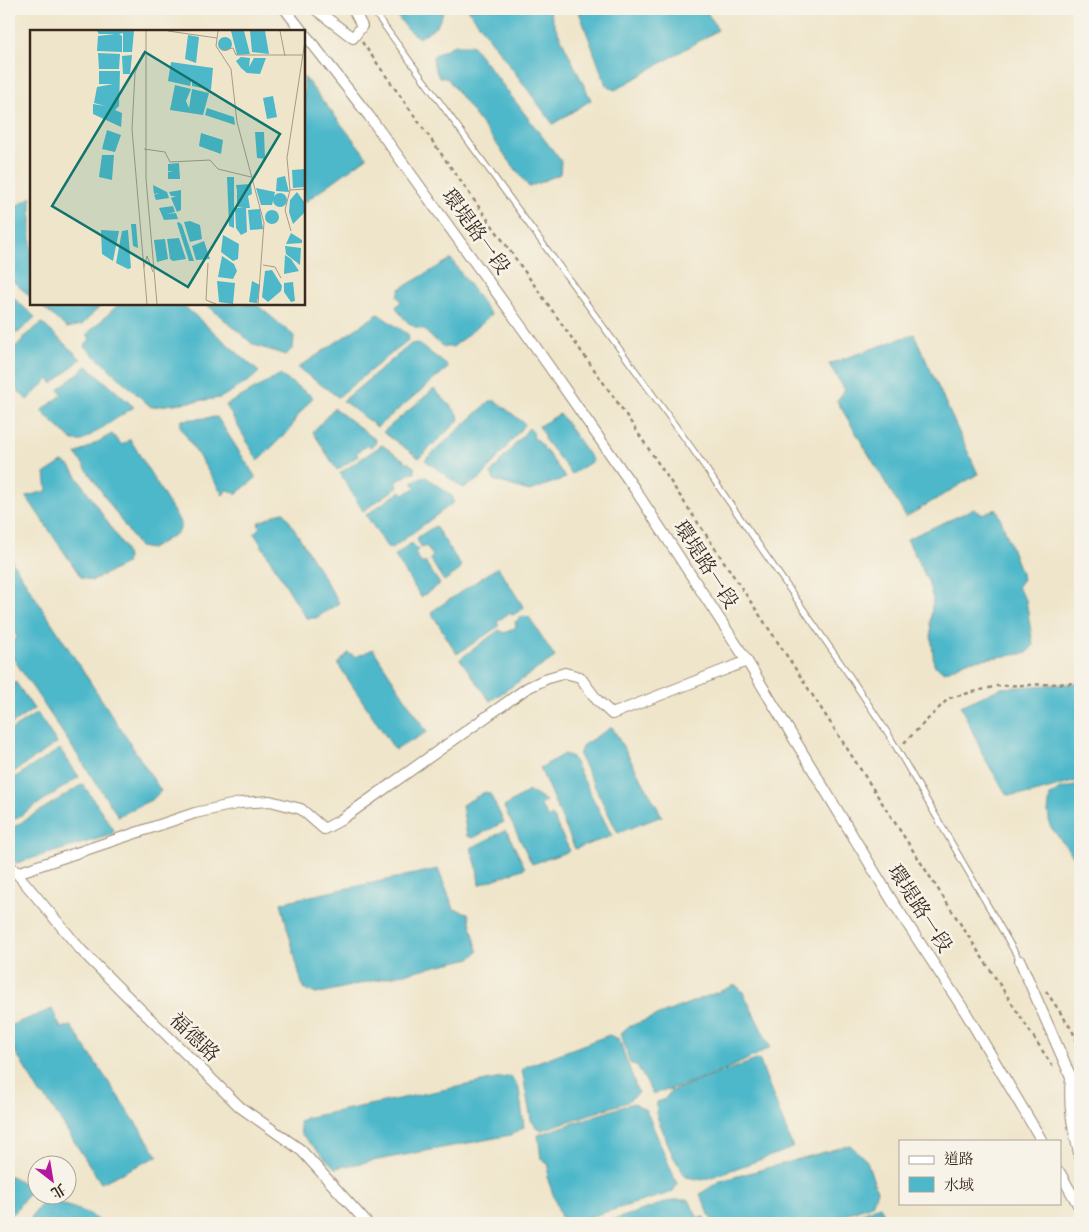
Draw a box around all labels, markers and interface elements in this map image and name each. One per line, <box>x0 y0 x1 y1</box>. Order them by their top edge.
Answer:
inset map <box>30 30 305 305</box>
street label: 環堤路一段 <box>435 184 515 280</box>
street label: 環堤路一段 <box>667 516 743 614</box>
street label: 環堤路一段 <box>881 860 957 958</box>
street label: 福德路 <box>164 1008 224 1068</box>
legend <box>899 1140 1062 1204</box>
text: 道路 <box>944 1150 974 1169</box>
north arrow <box>28 1154 78 1204</box>
text: 水域 <box>944 1176 974 1195</box>
text: 北 <box>48 1179 69 1202</box>

